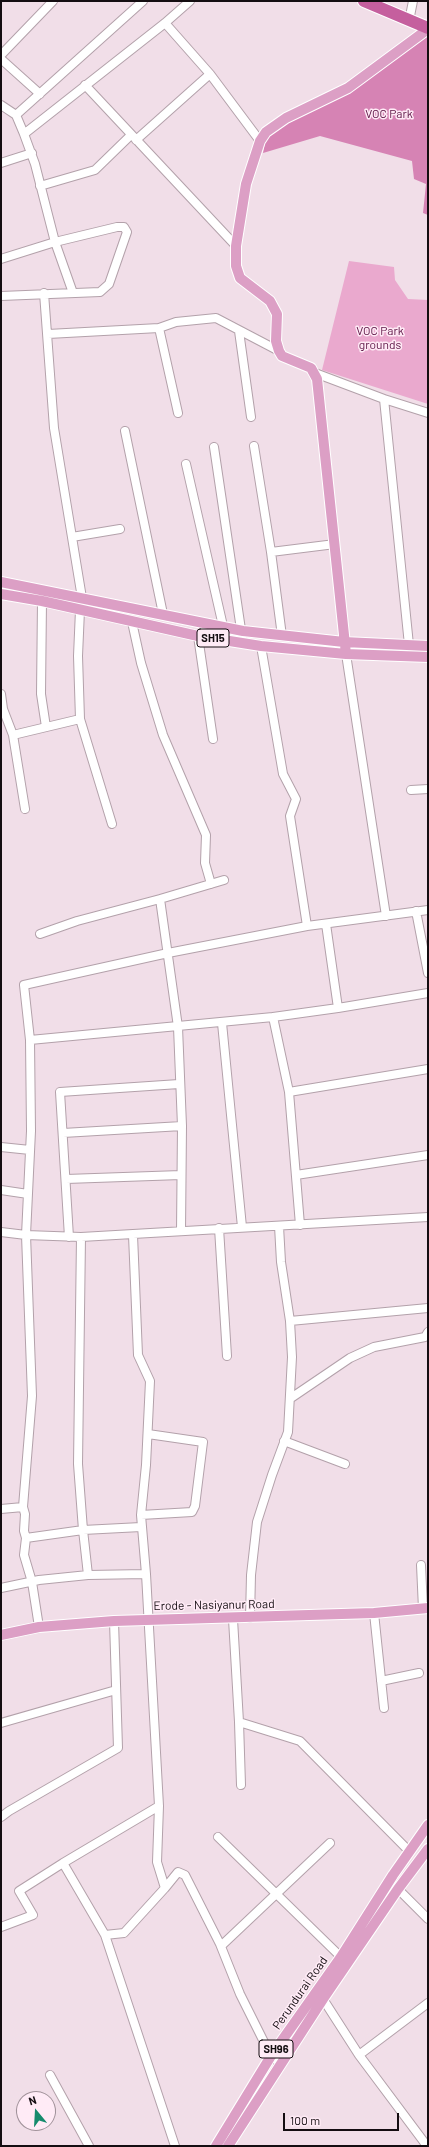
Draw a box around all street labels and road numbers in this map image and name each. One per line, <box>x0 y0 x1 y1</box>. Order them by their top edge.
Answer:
road number: SH15 <box>197 629 229 647</box>
street label: Erode - Nasiyanur Road <box>153 1597 275 1613</box>
street label: Perundurai Road <box>269 1954 331 2032</box>
road number: SH96 <box>259 2040 293 2058</box>

